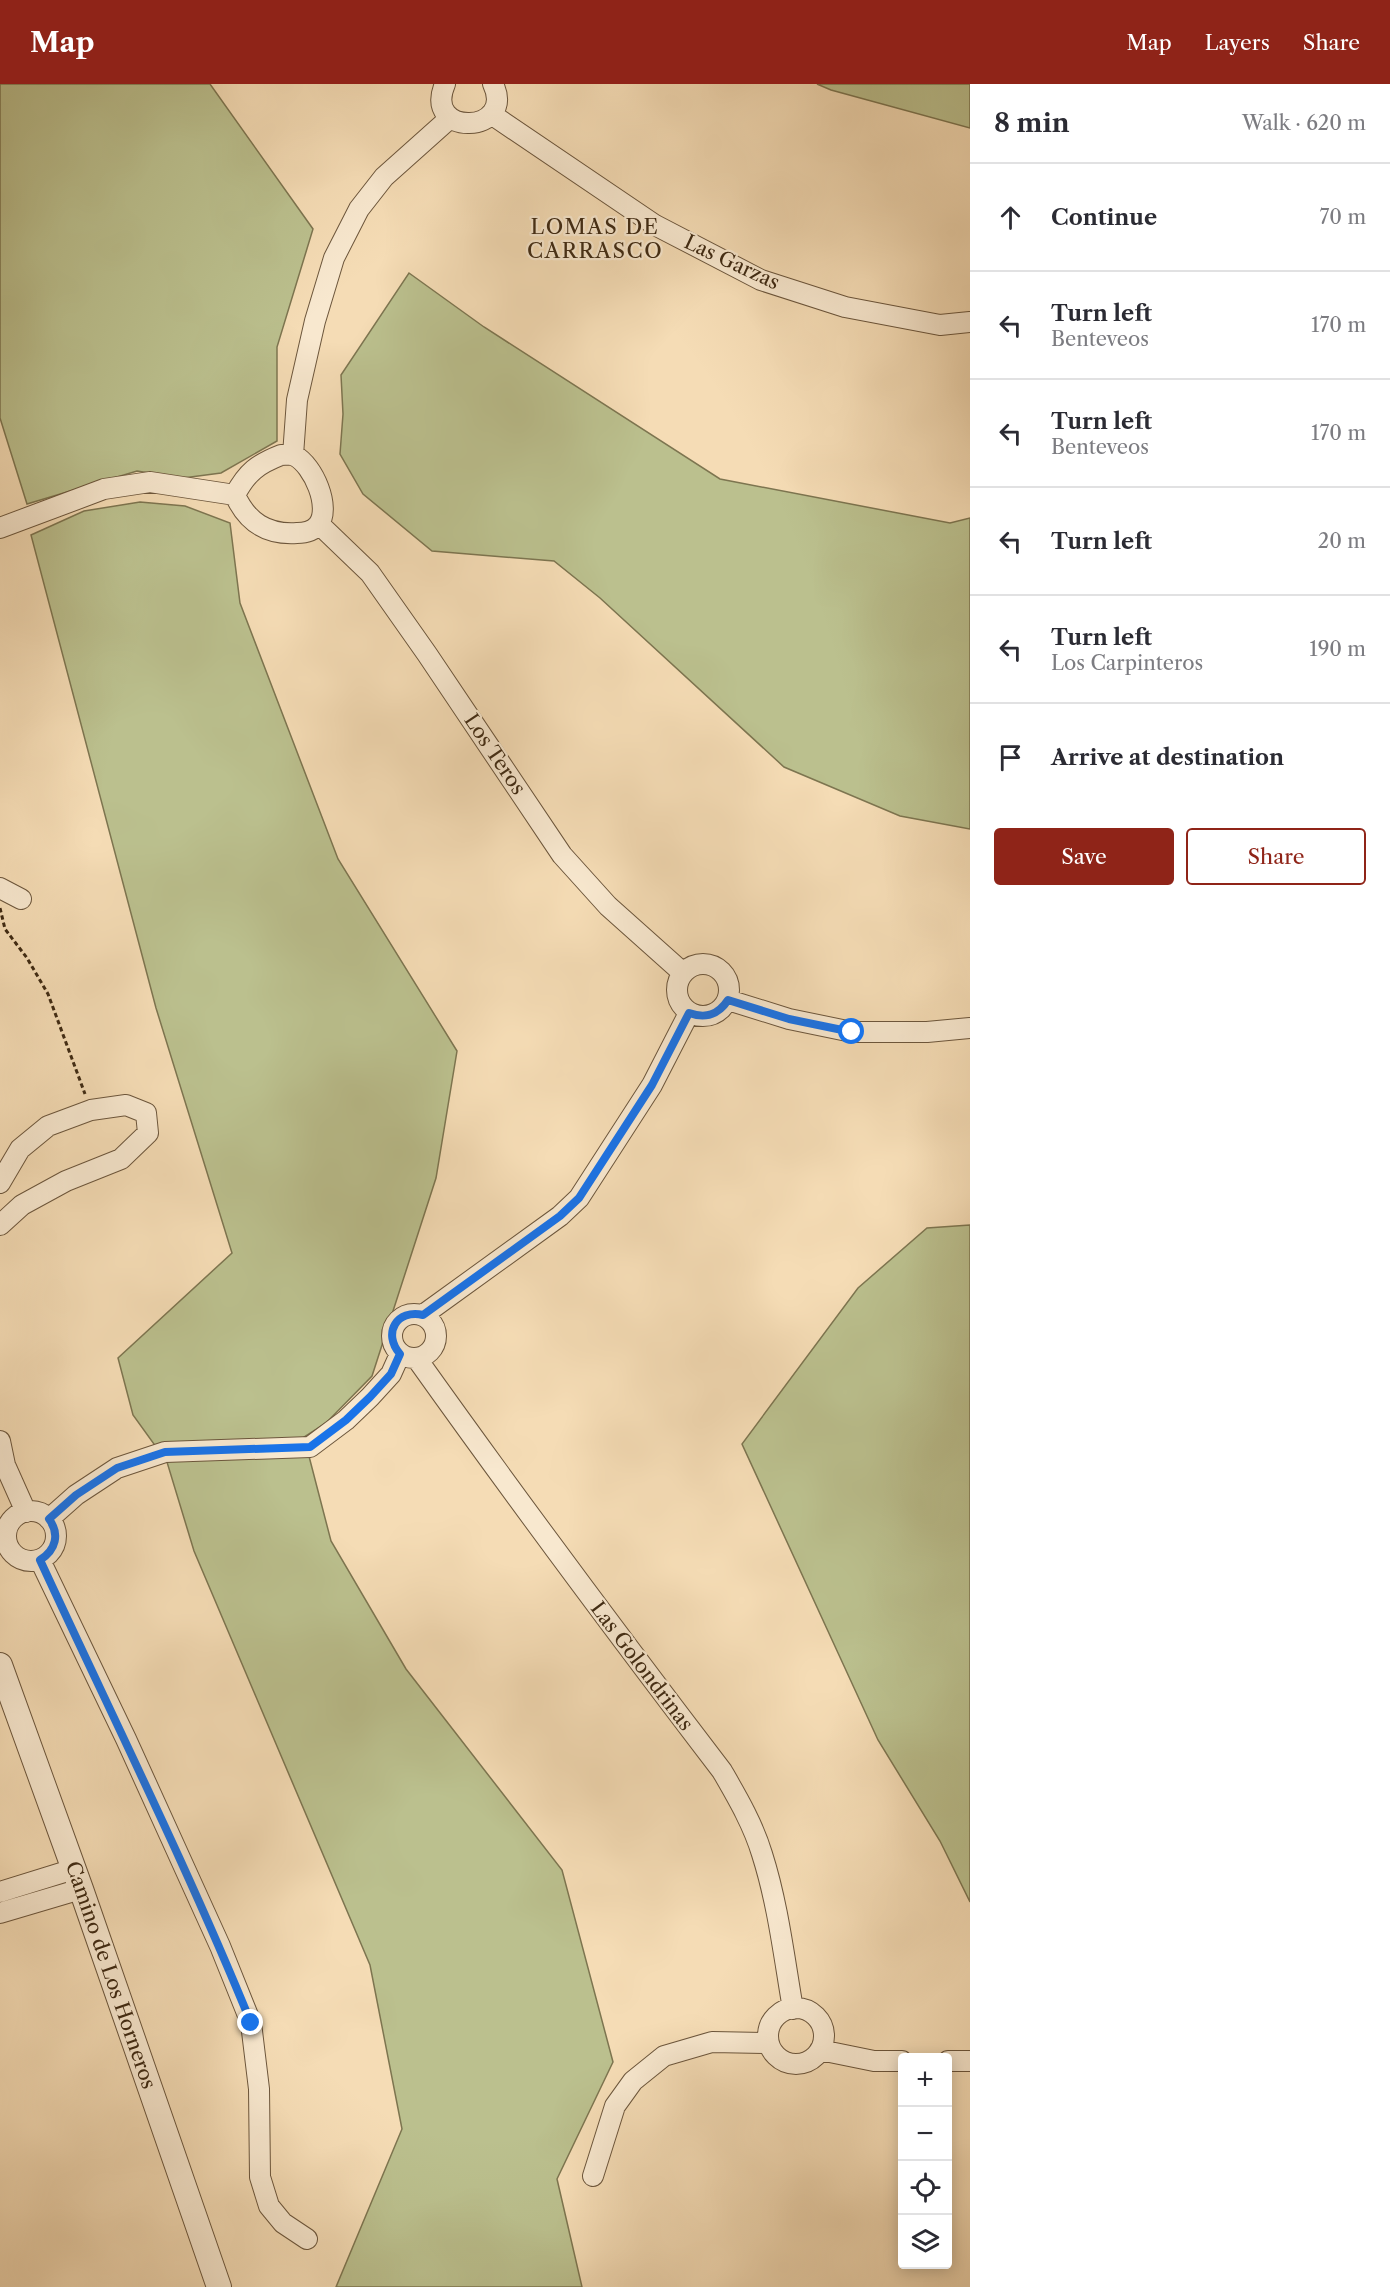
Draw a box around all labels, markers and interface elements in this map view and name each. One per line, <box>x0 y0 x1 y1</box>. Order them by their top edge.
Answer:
text: Map <box>30 25 94 59</box>
text: Map <box>1127 30 1172 55</box>
text: Layers <box>1205 30 1270 55</box>
text: Share <box>1303 30 1360 55</box>
text: 8 min <box>994 107 1070 139</box>
text: Walk · 620 m <box>1242 111 1366 135</box>
icon: ahead <box>994 201 1027 234</box>
text: Continue <box>1051 204 1157 231</box>
text: 70 m <box>1320 205 1366 229</box>
district label: LOMAS DE CARRASCO <box>527 214 663 263</box>
street label: Las Garzas <box>681 229 783 295</box>
text: Turn left <box>1051 300 1152 327</box>
icon: left <box>994 309 1027 342</box>
text: 170 m <box>1311 313 1366 337</box>
text: Benteveos <box>1051 327 1149 351</box>
text: Turn left <box>1051 408 1152 435</box>
icon: left <box>994 417 1027 450</box>
text: 170 m <box>1311 421 1366 445</box>
text: Benteveos <box>1051 435 1149 459</box>
icon: left <box>994 525 1027 558</box>
text: Turn left <box>1051 528 1152 555</box>
text: 20 m <box>1318 529 1366 553</box>
text: Turn left <box>1051 624 1152 651</box>
icon: left <box>994 633 1027 666</box>
text: 190 m <box>1309 637 1366 661</box>
text: Los Carpinteros <box>1051 651 1203 675</box>
street label: Los Teros <box>459 709 531 799</box>
icon: arrive <box>994 741 1027 774</box>
text: Arrive at destination <box>1051 744 1284 771</box>
button: Save <box>994 828 1174 885</box>
button: Share <box>1186 828 1366 885</box>
route start <box>838 1018 864 1044</box>
street label: Las Golondrinas <box>586 1597 698 1735</box>
street label: Camino de Los Horneros <box>61 1858 161 2092</box>
route end <box>237 2009 263 2035</box>
map controls <box>898 2053 952 2269</box>
button: + <box>898 2053 952 2107</box>
button: − <box>898 2107 952 2161</box>
button: locate <box>898 2161 952 2215</box>
button: layers <box>898 2215 952 2269</box>

